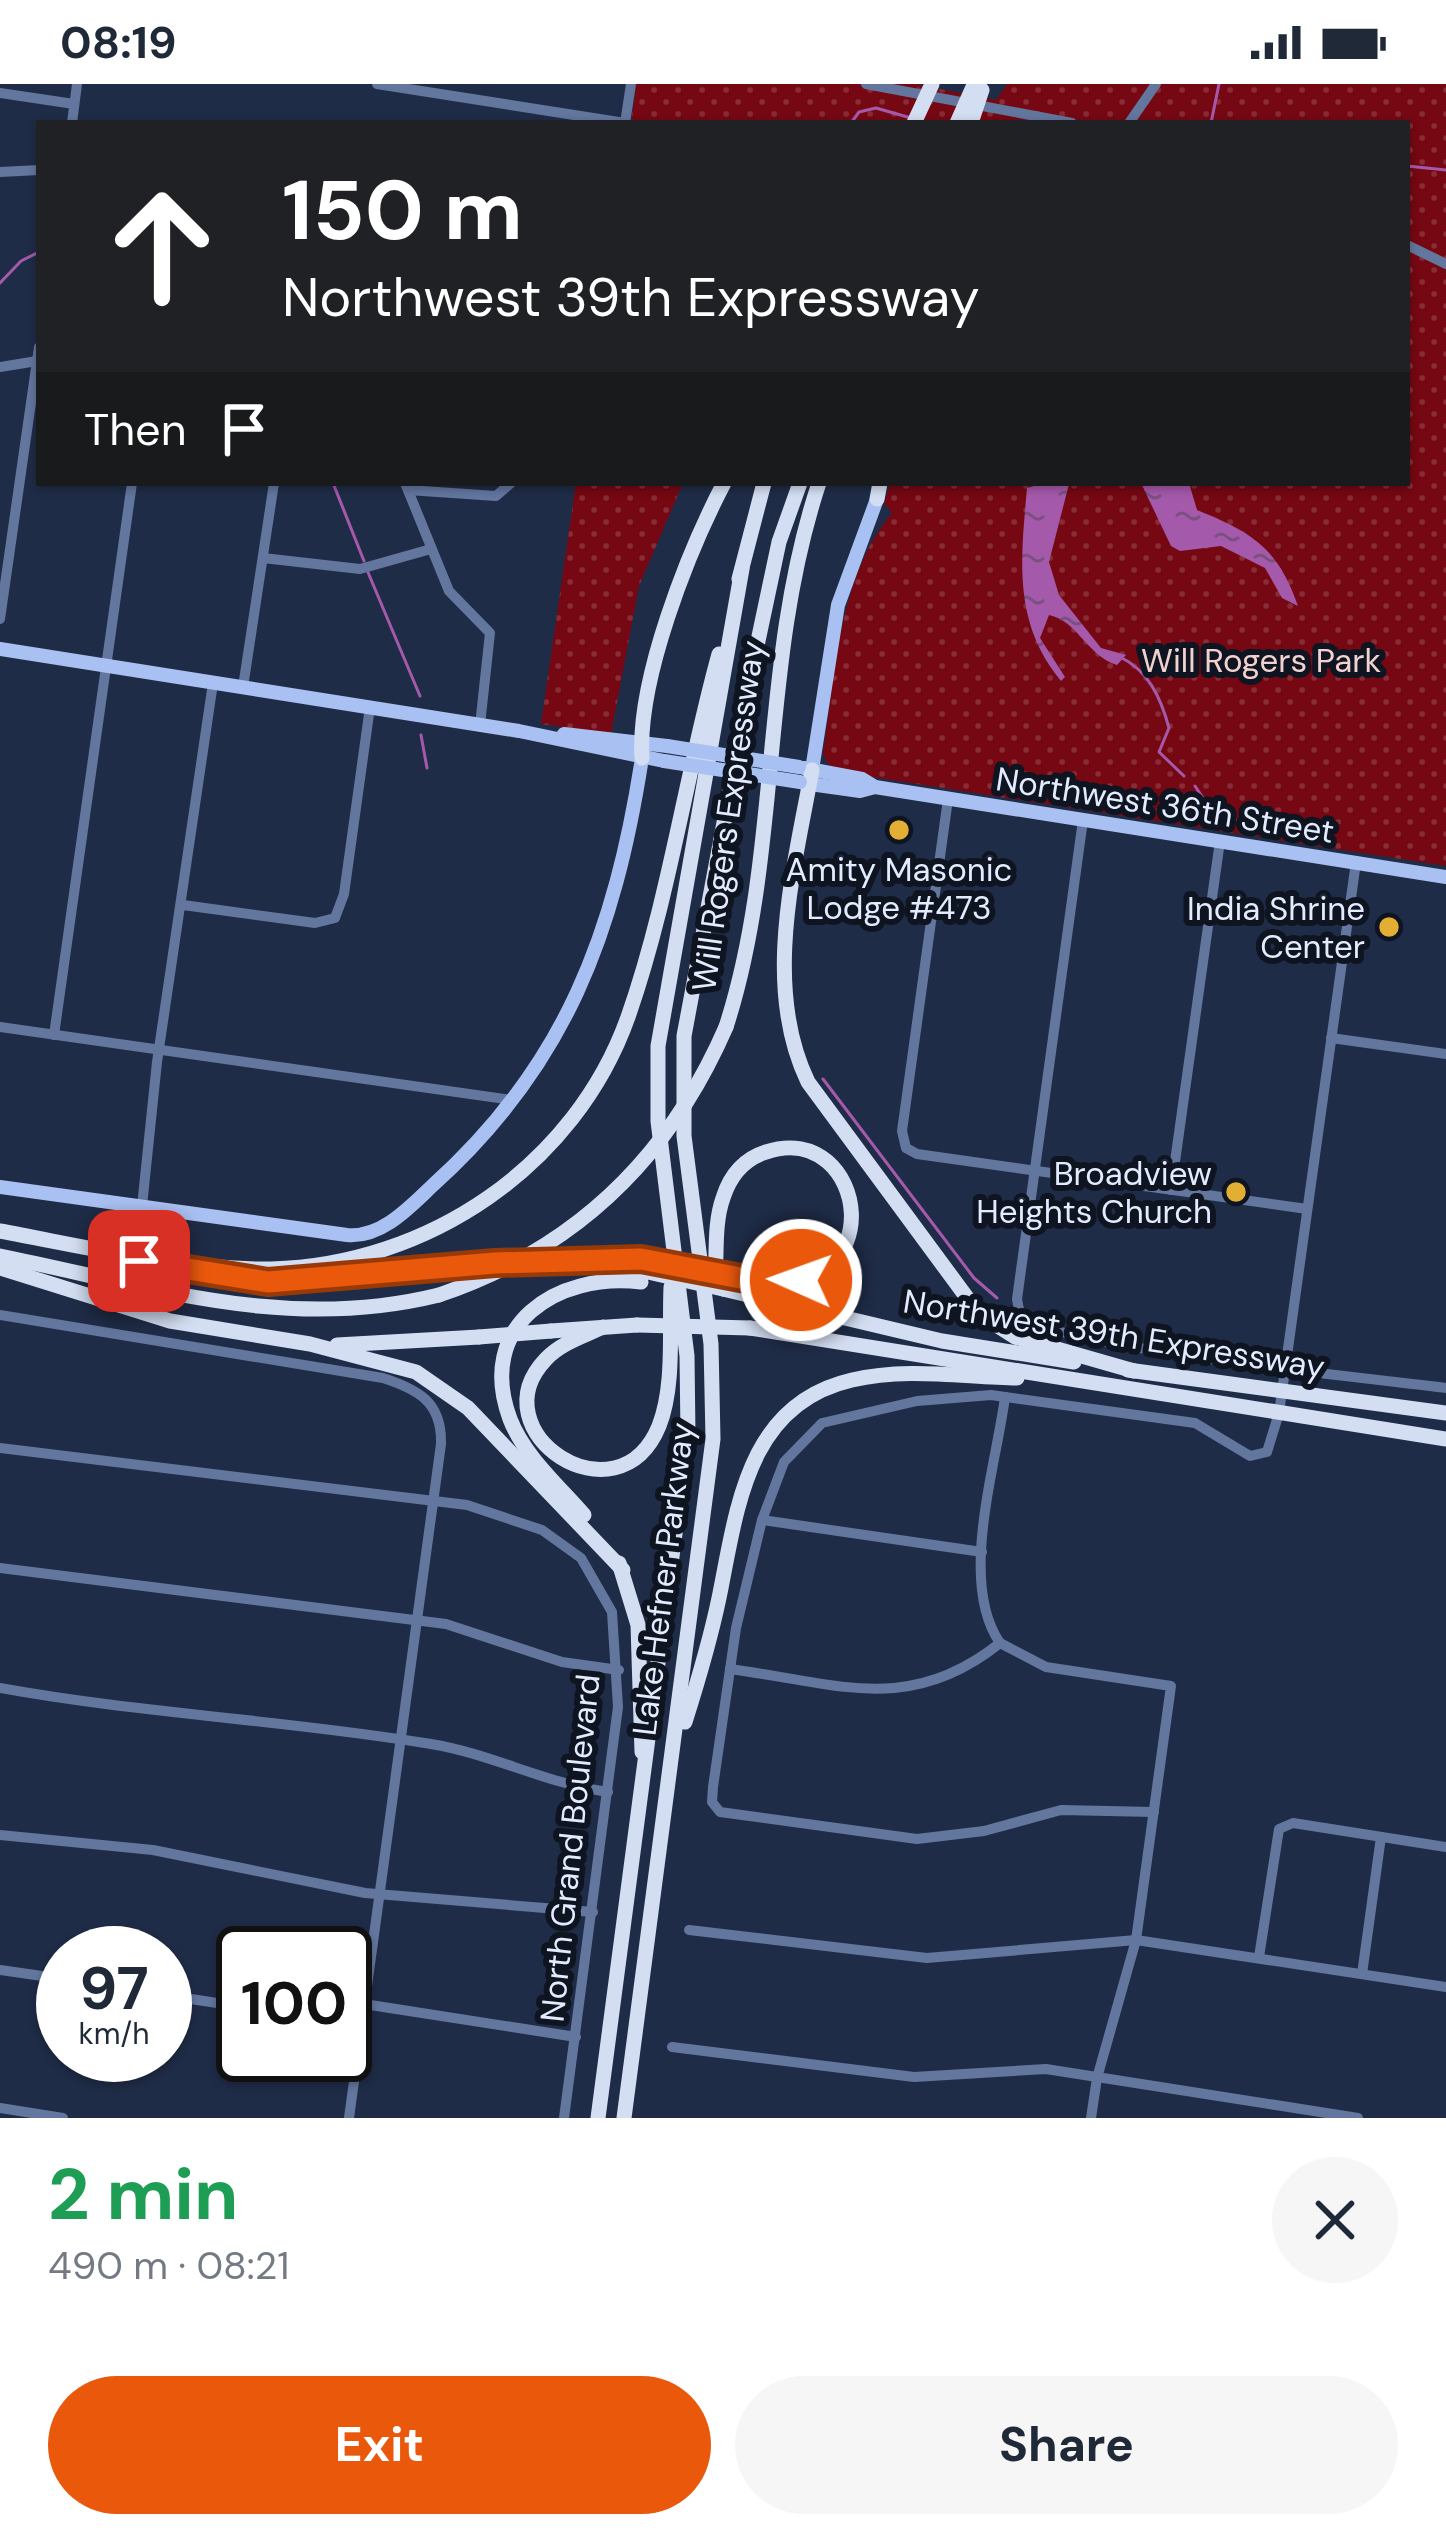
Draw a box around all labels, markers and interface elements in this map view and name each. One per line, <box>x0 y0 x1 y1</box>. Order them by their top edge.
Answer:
text: 08:19 <box>60 13 177 72</box>
text: 150 m <box>282 156 523 265</box>
icon: ahead <box>84 168 240 324</box>
text: Northwest 39th Expressway <box>282 262 979 333</box>
icon: arrive <box>211 396 277 462</box>
text: Then <box>84 400 187 459</box>
street label: Will Rogers Expressway <box>682 638 774 994</box>
park label: Will Rogers Park <box>1141 639 1381 682</box>
street label: Northwest 36th Street <box>993 757 1337 853</box>
marker: Amity Masonic Lodge #473 <box>886 817 912 843</box>
place label: Amity Masonic Lodge #473 <box>786 848 1012 929</box>
place label: India Shrine Center <box>1187 887 1365 968</box>
marker: India Shrine Center <box>1376 914 1402 940</box>
place label: Broadview Heights Church <box>976 1152 1212 1233</box>
marker: Broadview Heights Church <box>1223 1179 1249 1205</box>
pin <box>88 1210 190 1312</box>
position arrow <box>738 1217 864 1343</box>
icon: arrive <box>106 1228 172 1294</box>
street label: Northwest 39th Expressway <box>900 1279 1328 1389</box>
street label: Lake Hefner Parkway <box>622 1420 704 1738</box>
street label: North Grand Boulevard <box>530 1672 610 2024</box>
speed limit sign: 100 <box>216 1926 372 2082</box>
text: 97 <box>79 1949 149 2028</box>
text: km/h <box>79 2014 149 2053</box>
text: 2 min <box>48 2148 238 2241</box>
button: close <box>1272 2157 1398 2283</box>
text: 490 m · 08:21 <box>48 2240 289 2291</box>
button: Exit <box>48 2376 711 2514</box>
button: Share <box>735 2376 1398 2514</box>

